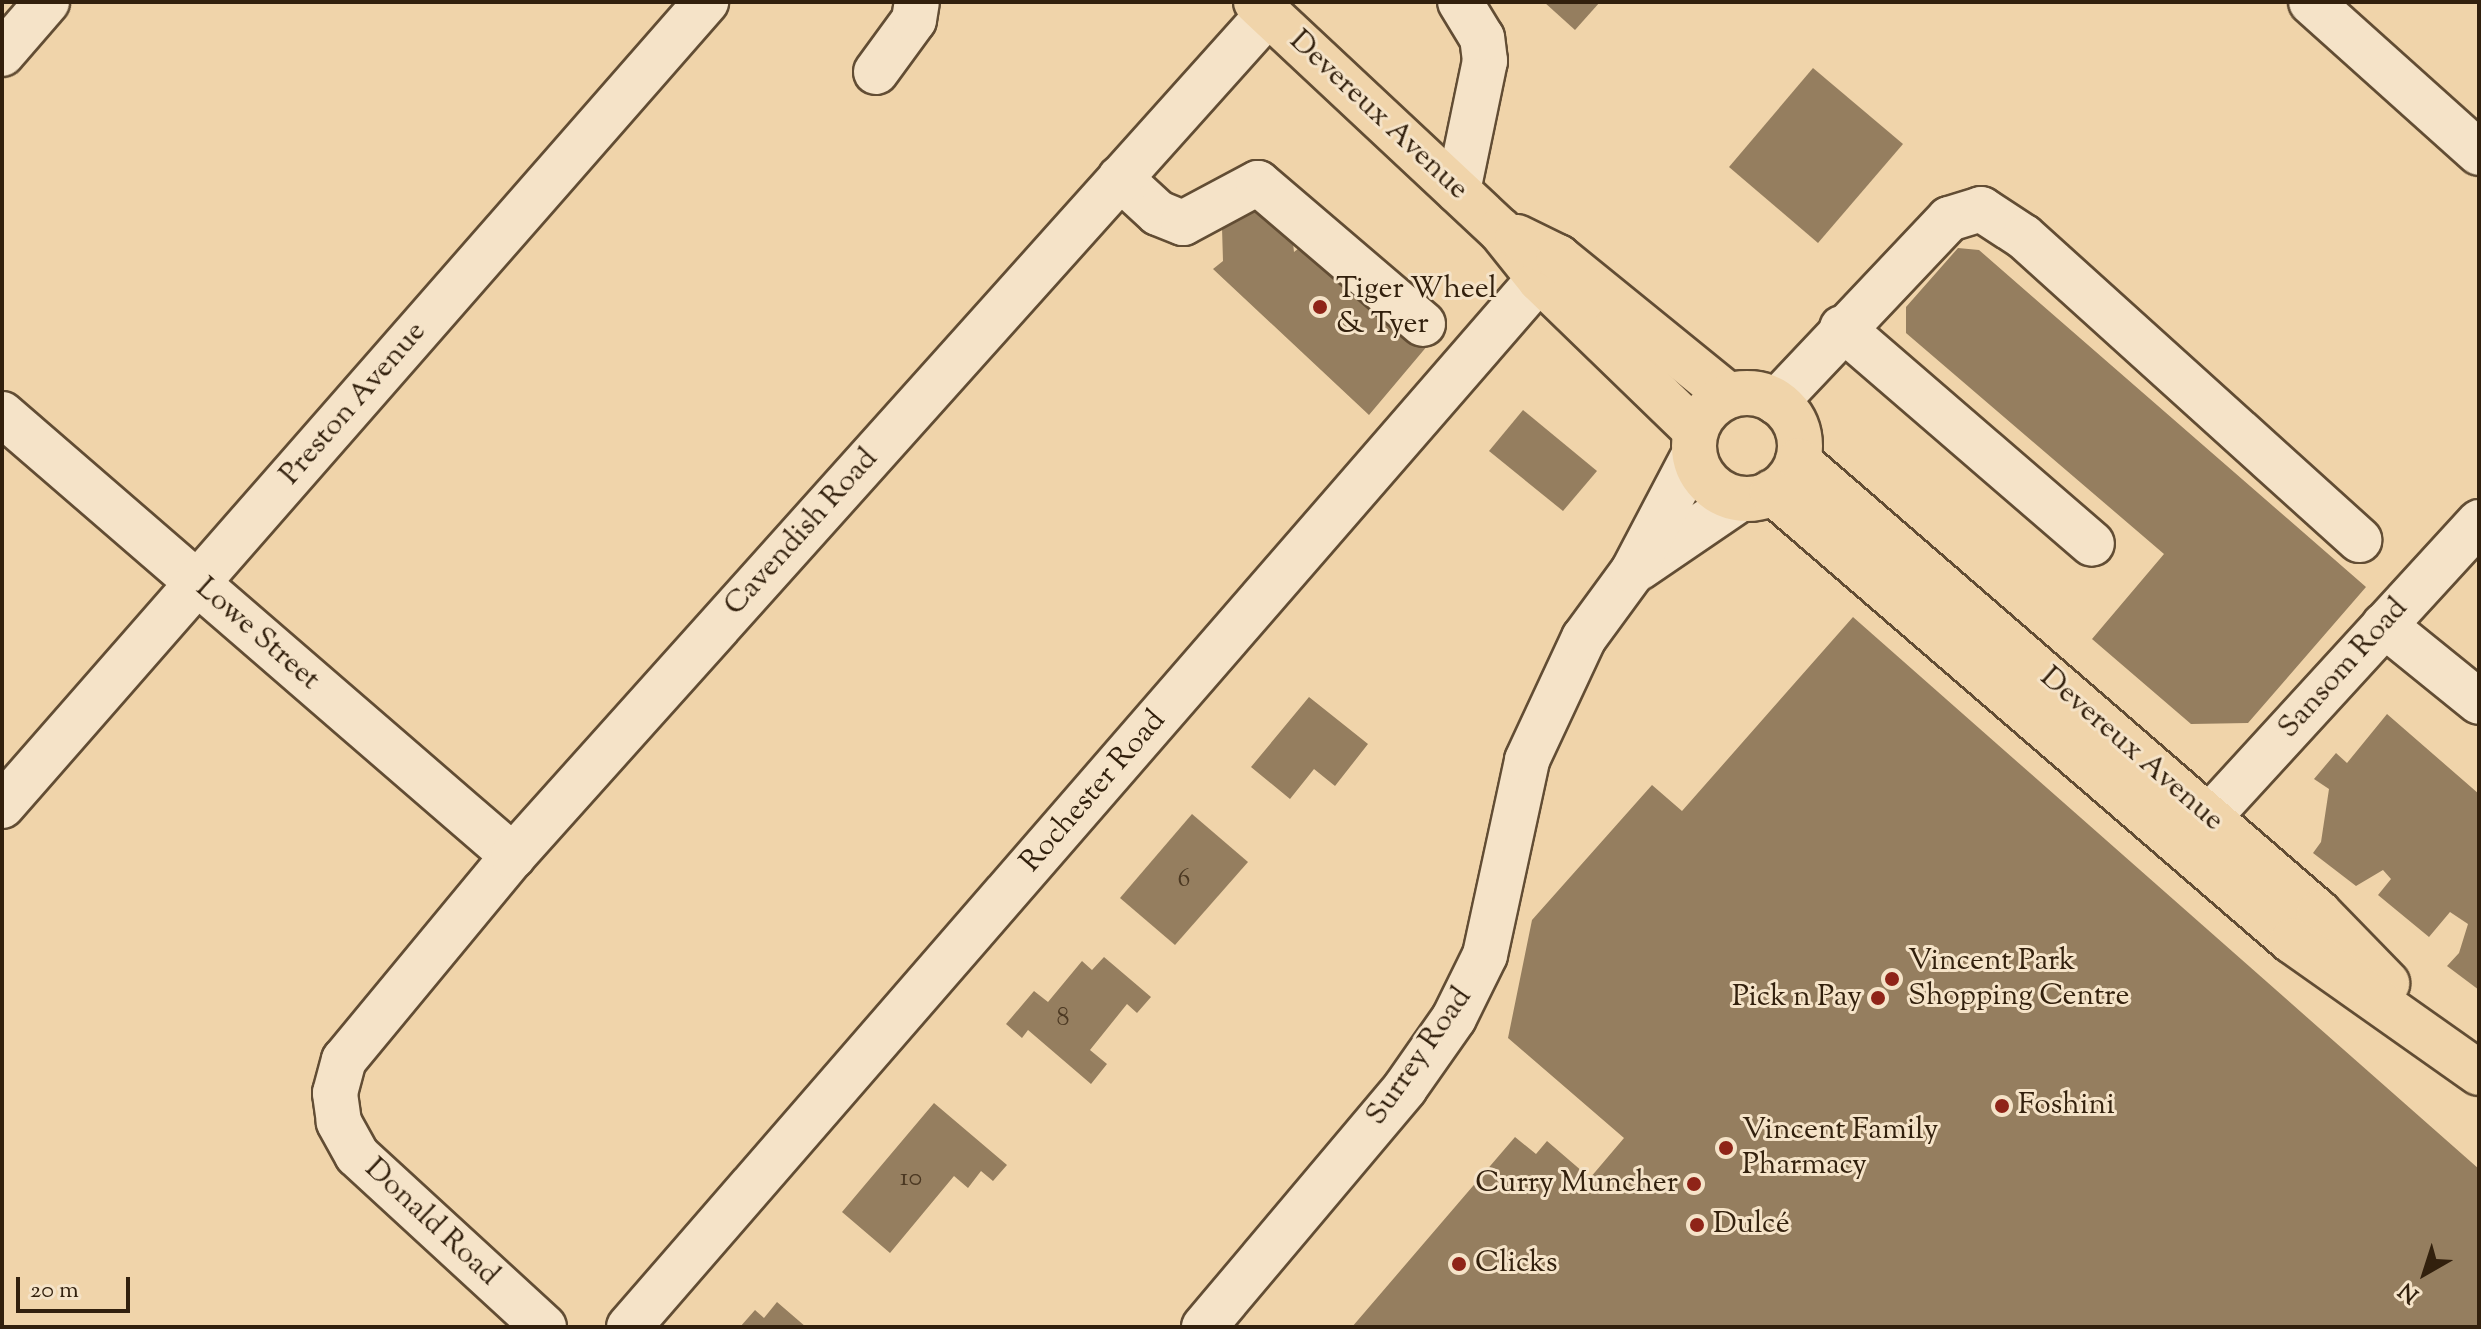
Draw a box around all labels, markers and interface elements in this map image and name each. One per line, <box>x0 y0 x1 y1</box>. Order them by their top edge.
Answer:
street label: Devereux Avenue <box>1281 24 1475 208</box>
place label: Tiger Wheel & Tyer <box>1336 272 1497 342</box>
marker: Tiger Wheel & Tyer <box>1311 298 1329 316</box>
street label: Preston Avenue <box>273 315 435 493</box>
street label: Cavendish Road <box>718 442 886 624</box>
street label: Lowe Street <box>187 571 327 699</box>
street label: Sansom Road <box>2272 591 2416 747</box>
street label: Devereux Avenue <box>2032 660 2230 840</box>
street label: Rochester Road <box>1014 704 1174 880</box>
house number: 6 <box>1178 864 1190 896</box>
place label: Vincent Park Shopping Centre <box>1908 944 2130 1014</box>
marker: Vincent Park Shopping Centre <box>1883 970 1901 988</box>
place label: Pick n Pay <box>1732 980 1862 1016</box>
street label: Surrey Road <box>1359 981 1481 1133</box>
marker: Pick n Pay <box>1869 989 1887 1007</box>
house number: 8 <box>1057 1003 1069 1035</box>
place label: Foshini <box>2018 1088 2115 1124</box>
marker: Foshini <box>1993 1097 2011 1115</box>
place label: Vincent Family Pharmacy <box>1742 1113 1938 1184</box>
marker: Vincent Family Pharmacy <box>1717 1139 1735 1157</box>
street label: Donald Road <box>356 1152 506 1294</box>
house number: 10 <box>900 1163 922 1195</box>
place label: Curry Muncher <box>1475 1166 1678 1202</box>
marker: Curry Muncher <box>1685 1175 1703 1193</box>
place label: Dulcé <box>1713 1207 1790 1243</box>
marker: Dulcé <box>1688 1216 1706 1234</box>
north arrow <box>2385 1233 2465 1313</box>
place label: Clicks <box>1475 1246 1557 1282</box>
marker: Clicks <box>1450 1255 1468 1273</box>
scale bar <box>20 1261 134 1311</box>
text: 20 m <box>30 1274 79 1308</box>
text: N <box>2393 1274 2427 1310</box>

